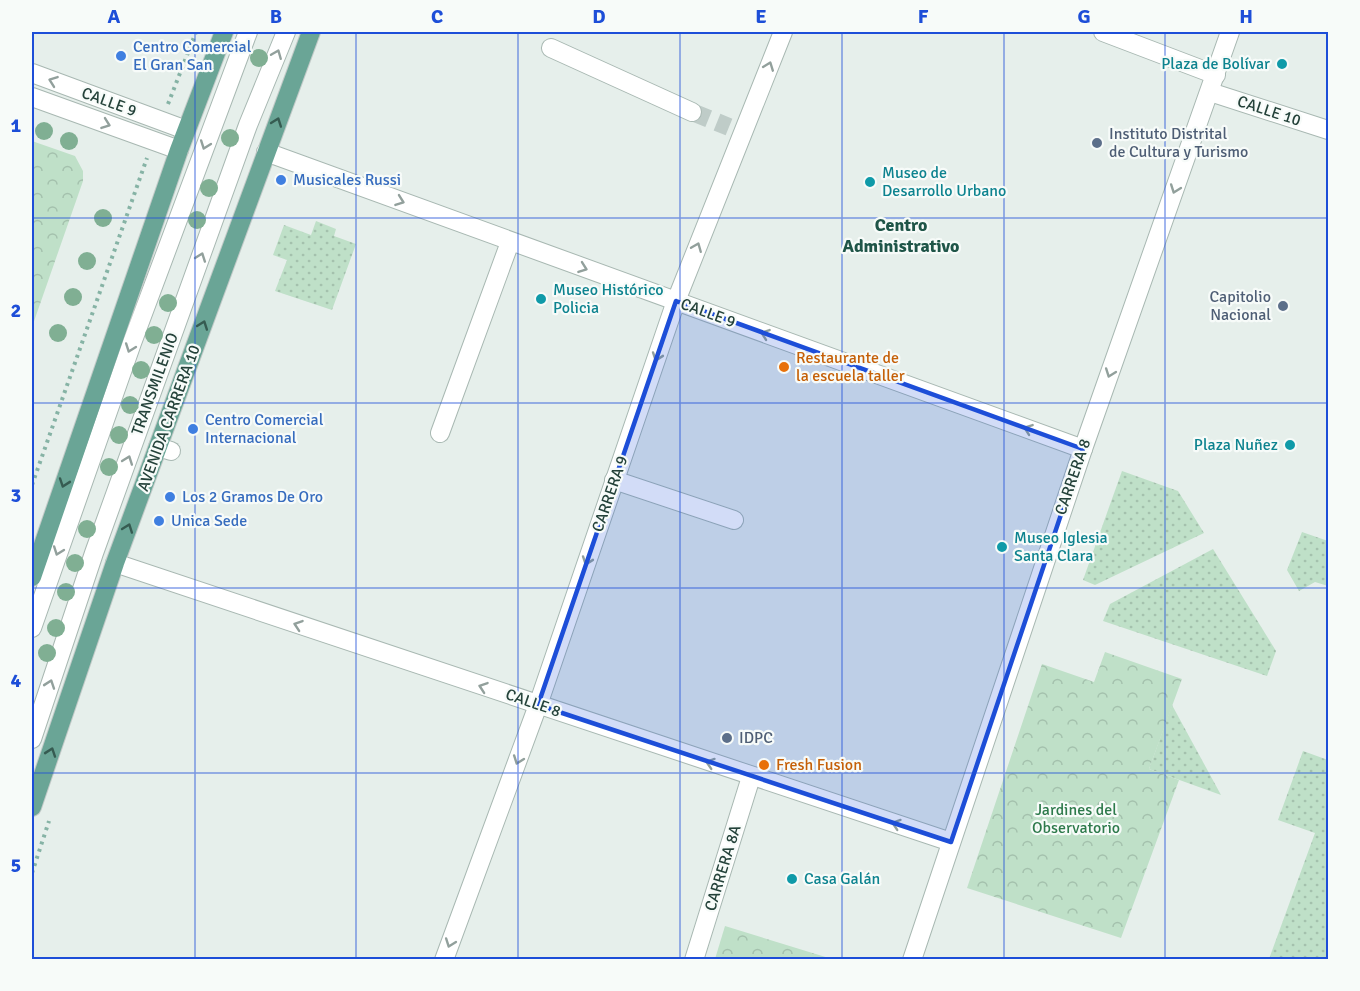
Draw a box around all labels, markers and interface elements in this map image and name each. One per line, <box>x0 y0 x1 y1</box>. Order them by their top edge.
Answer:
text: A <box>108 4 121 29</box>
text: B <box>270 4 282 29</box>
text: C <box>431 4 443 29</box>
text: D <box>592 4 606 29</box>
text: E <box>755 4 767 29</box>
text: F <box>918 4 929 29</box>
text: G <box>1077 4 1091 29</box>
text: H <box>1239 4 1253 29</box>
place label: Centro Comercial El Gran San <box>133 37 252 75</box>
marker: Centro Comercial El Gran San <box>114 49 128 63</box>
one-way arrow <box>270 50 282 61</box>
place label: Plaza de Bolívar <box>1161 54 1270 74</box>
marker: Plaza de Bolívar <box>1275 57 1289 71</box>
one-way arrow <box>762 61 775 72</box>
one-way arrow <box>48 76 58 89</box>
street label: CALLE 9 <box>79 83 139 121</box>
street label: CALLE 10 <box>1235 91 1303 131</box>
text: 1 <box>11 113 22 138</box>
one-way arrow <box>100 117 111 130</box>
one-way arrow <box>270 117 283 128</box>
place label: Instituto Distrital de Cultura y Turismo <box>1109 124 1248 162</box>
marker: Instituto Distrital de Cultura y Turismo <box>1090 136 1104 150</box>
one-way arrow <box>200 139 212 150</box>
place label: Museo de Desarrollo Urbano <box>882 163 1006 201</box>
place label: Musicales Russi <box>293 170 401 190</box>
marker: Musicales Russi <box>274 173 288 187</box>
marker: Museo de Desarrollo Urbano <box>863 175 877 189</box>
one-way arrow <box>1170 183 1183 194</box>
one-way arrow <box>394 194 405 207</box>
district label: Centro Administrativo <box>843 214 959 257</box>
one-way arrow <box>690 242 702 253</box>
one-way arrow <box>194 252 207 263</box>
one-way arrow <box>577 261 588 274</box>
place label: Museo Histórico Policia <box>553 280 664 318</box>
place label: Capitolio Nacional <box>1210 287 1271 325</box>
marker: Museo Histórico Policia <box>534 292 548 306</box>
street label: CALLE 9 <box>678 294 738 332</box>
text: 2 <box>11 298 21 323</box>
marker: Capitolio Nacional <box>1276 299 1290 313</box>
one-way arrow <box>196 320 208 331</box>
one-way arrow <box>760 328 771 341</box>
street label: TRANSMILENIO <box>127 330 183 438</box>
one-way arrow <box>125 342 138 353</box>
street label: AVENIDA CARRERA 10 <box>133 342 205 494</box>
place label: Restaurante de la escuela taller <box>796 348 905 386</box>
one-way arrow <box>651 351 664 362</box>
marker: Restaurante de la escuela taller <box>777 360 791 374</box>
one-way arrow <box>1104 367 1117 378</box>
place label: Centro Comercial Internacional <box>205 410 324 448</box>
marker: Centro Comercial Internacional <box>186 422 200 436</box>
one-way arrow <box>1023 423 1034 436</box>
place label: Plaza Nuñez <box>1194 435 1278 455</box>
street label: CARRERA 8 <box>1051 436 1095 518</box>
marker: Plaza Nuñez <box>1283 438 1297 452</box>
street label: CARRERA 9 <box>588 453 632 535</box>
one-way arrow <box>121 455 133 466</box>
one-way arrow <box>59 477 71 488</box>
text: 3 <box>11 483 21 508</box>
place label: Los 2 Gramos De Oro <box>182 487 323 507</box>
marker: Los 2 Gramos De Oro <box>163 490 177 504</box>
place label: Unica Sede <box>171 511 247 531</box>
marker: Unica Sede <box>152 514 166 528</box>
one-way arrow <box>121 523 134 534</box>
place label: Museo Iglesia Santa Clara <box>1014 528 1108 566</box>
marker: Museo Iglesia Santa Clara <box>995 540 1009 554</box>
one-way arrow <box>52 545 65 556</box>
one-way arrow <box>582 555 594 566</box>
one-way arrow <box>293 619 304 632</box>
text: 4 <box>11 668 22 693</box>
one-way arrow <box>43 679 56 690</box>
one-way arrow <box>478 681 489 694</box>
street label: CALLE 8 <box>503 684 563 722</box>
place label: IDPC <box>739 728 773 748</box>
marker: IDPC <box>720 731 734 745</box>
one-way arrow <box>43 747 56 758</box>
one-way arrow <box>513 754 525 765</box>
place label: Fresh Fusion <box>776 755 862 775</box>
one-way arrow <box>705 757 716 770</box>
marker: Fresh Fusion <box>757 758 771 772</box>
park label: Jardines del Observatorio <box>1032 800 1120 838</box>
one-way arrow <box>891 818 902 831</box>
street label: CARRERA 8A <box>700 822 746 914</box>
text: 5 <box>11 853 21 878</box>
place label: Casa Galán <box>804 869 880 889</box>
marker: Casa Galán <box>785 872 799 886</box>
one-way arrow <box>445 937 458 948</box>

